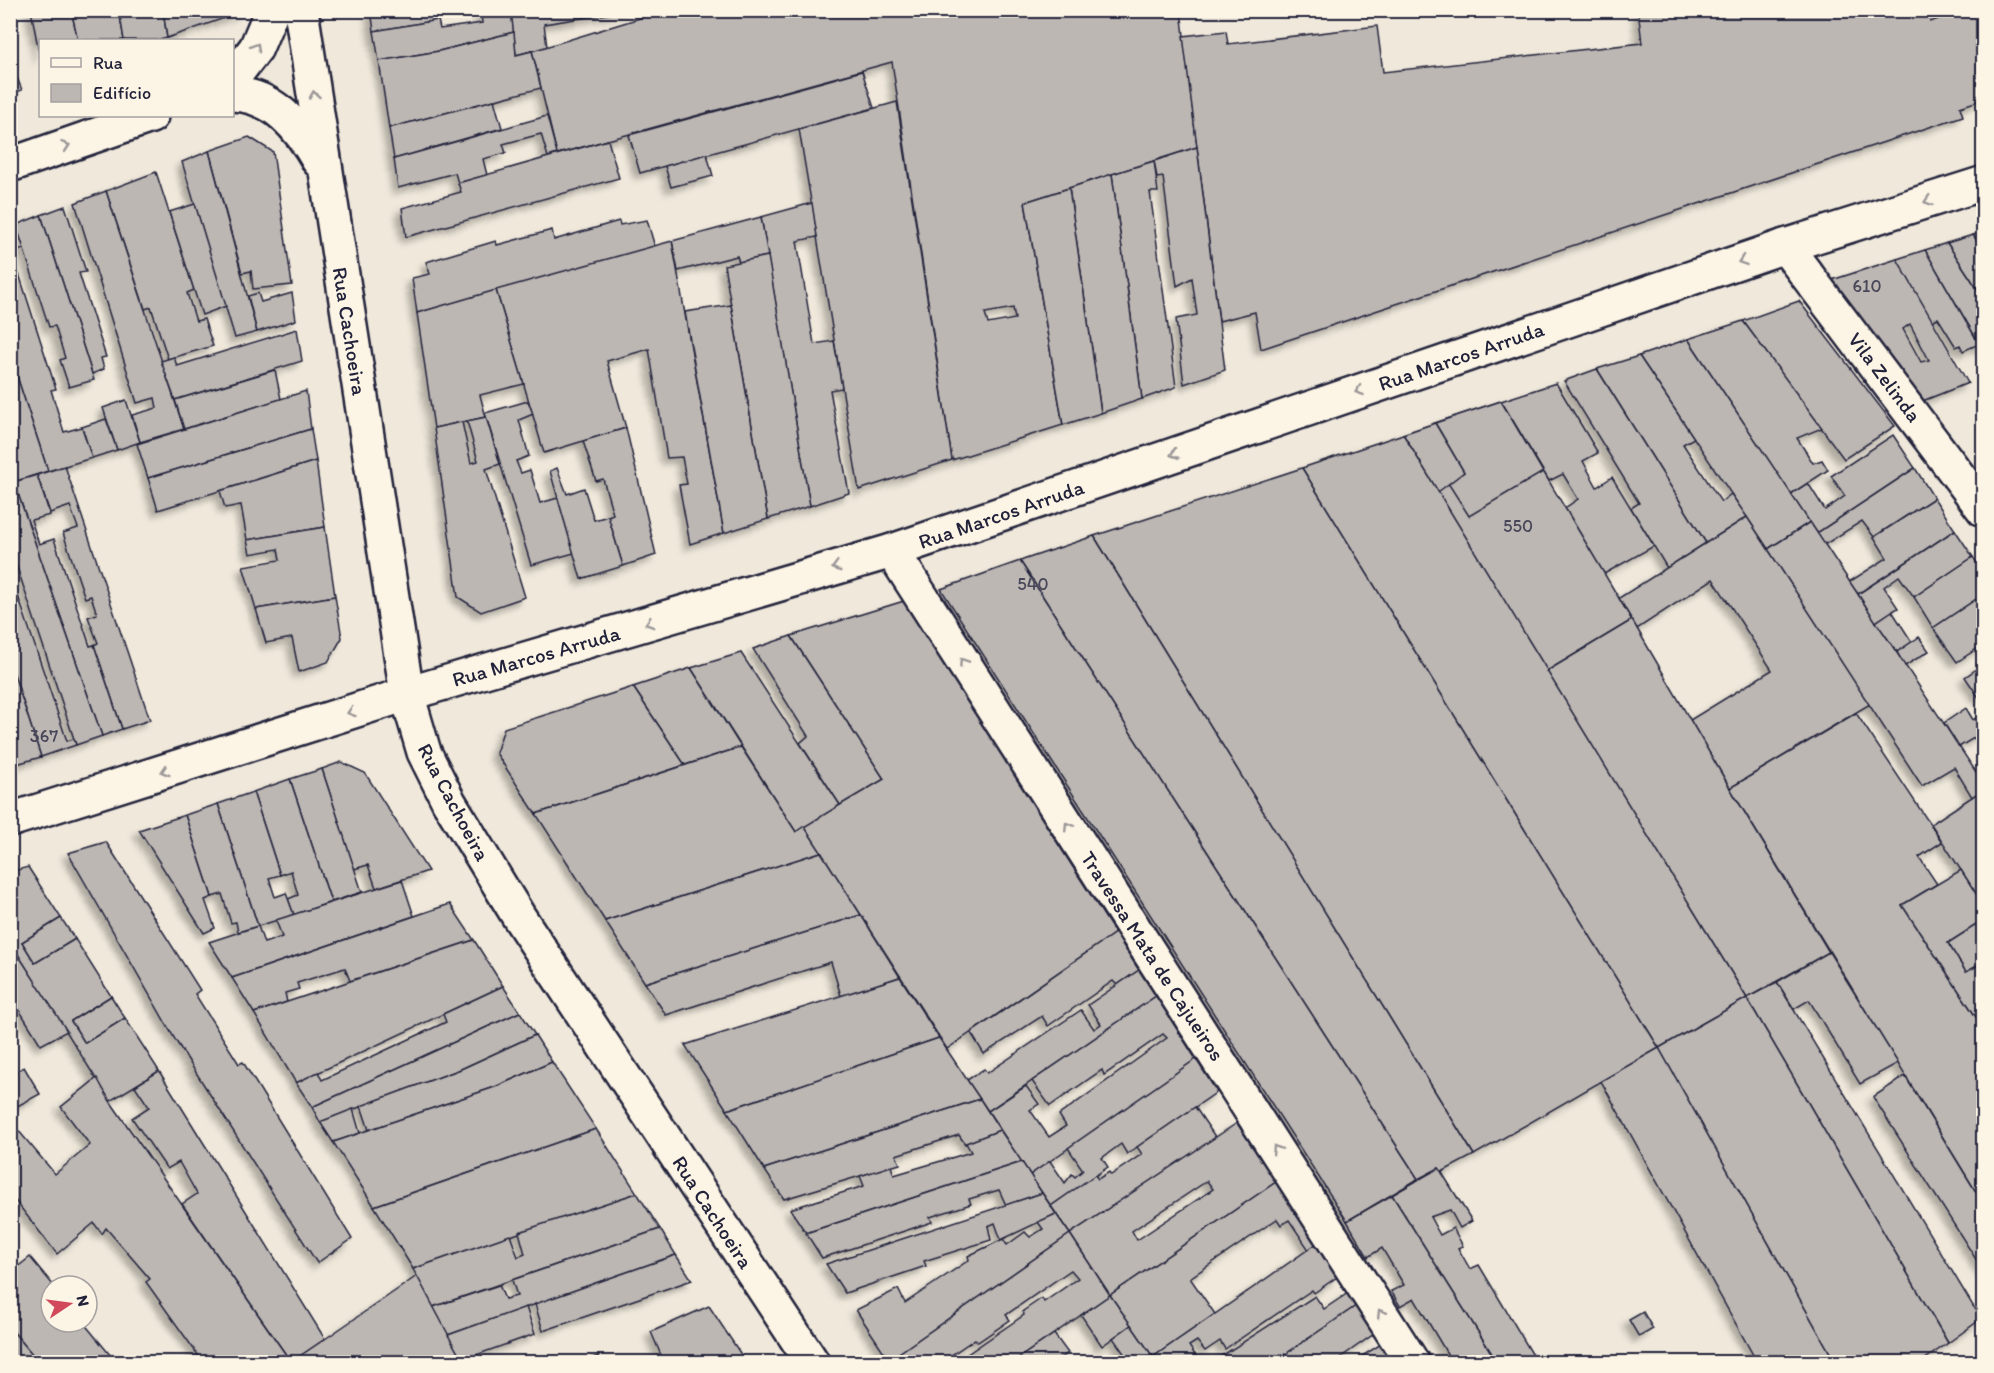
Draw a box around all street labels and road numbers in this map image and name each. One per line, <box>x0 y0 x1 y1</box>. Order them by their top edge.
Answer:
street label: Rua Cachoeira <box>328 265 372 397</box>
street label: Rua Marcos Arruda <box>1375 316 1547 396</box>
street label: Vila Zelinda <box>1843 327 1927 427</box>
street label: Rua Marcos Arruda <box>915 474 1087 554</box>
street label: Rua Marcos Arruda <box>449 620 623 692</box>
street label: Rua Cachoeira <box>413 739 496 865</box>
street label: Travessa Mata de Cajueiros <box>1076 846 1230 1066</box>
street label: Rua Cachoeira <box>667 1151 759 1273</box>

